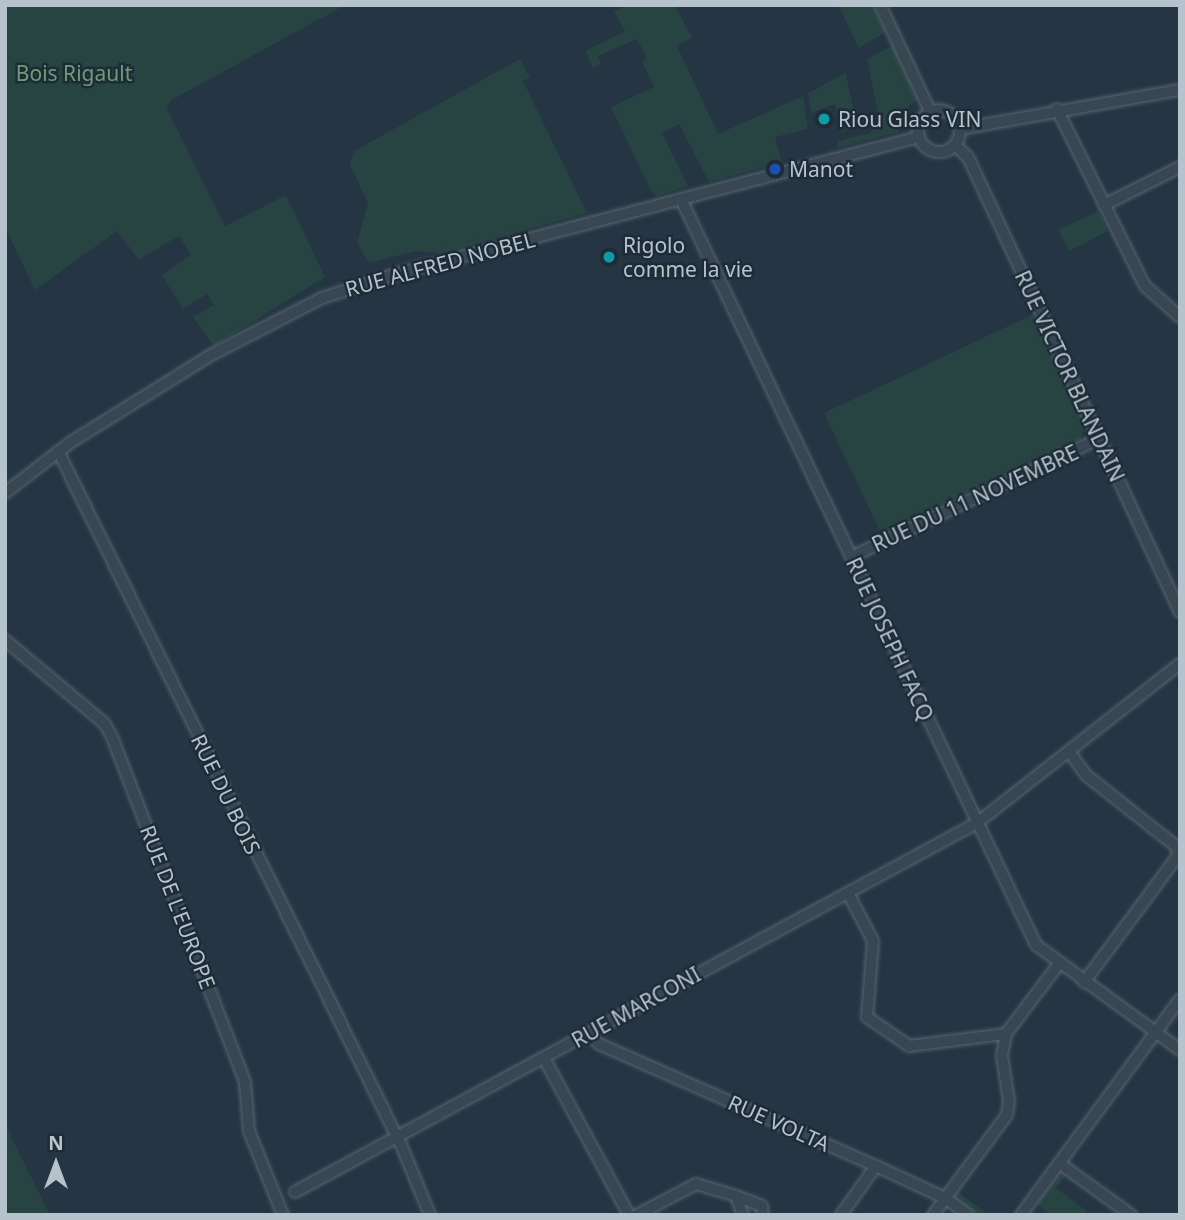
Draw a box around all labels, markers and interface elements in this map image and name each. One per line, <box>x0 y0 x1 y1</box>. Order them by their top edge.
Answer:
park label: Bois Rigault <box>16 60 132 86</box>
place label: Riou Glass VIN <box>838 106 981 132</box>
marker: Riou Glass VIN <box>816 111 832 127</box>
place label: Manot <box>789 156 853 182</box>
marker: Manot <box>767 161 783 177</box>
street label: RUE ALFRED NOBEL <box>343 227 537 301</box>
place label: Rigolo comme la vie <box>623 232 753 282</box>
marker: Rigolo comme la vie <box>601 249 617 265</box>
street label: RUE VICTOR BLANDAIN <box>1010 266 1130 486</box>
street label: RUE DU 11 NOVEMBRE <box>868 439 1082 557</box>
street label: RUE JOSEPH FACQ <box>841 553 939 725</box>
street label: RUE DU BOIS <box>186 730 266 858</box>
street label: RUE DE L'EUROPE <box>135 822 221 992</box>
street label: RUE MARCONI <box>567 961 705 1053</box>
street label: RUE VOLTA <box>724 1089 834 1157</box>
north arrow <box>21 1129 91 1199</box>
text: N <box>48 1130 64 1156</box>

